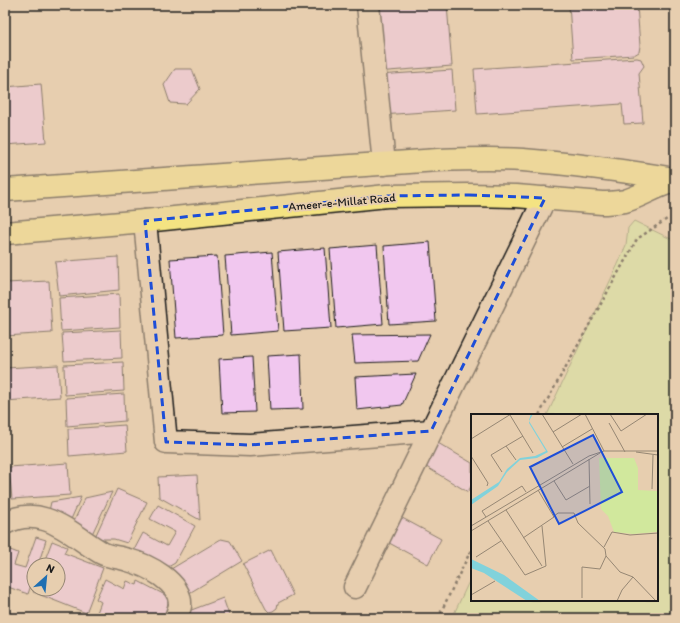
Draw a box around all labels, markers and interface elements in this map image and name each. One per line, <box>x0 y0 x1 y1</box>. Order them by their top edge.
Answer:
street label: Ameer-e-Millat Road <box>288 190 397 214</box>
inset map <box>471 414 658 601</box>
north arrow <box>26 557 66 597</box>
text: N <box>44 561 57 576</box>

